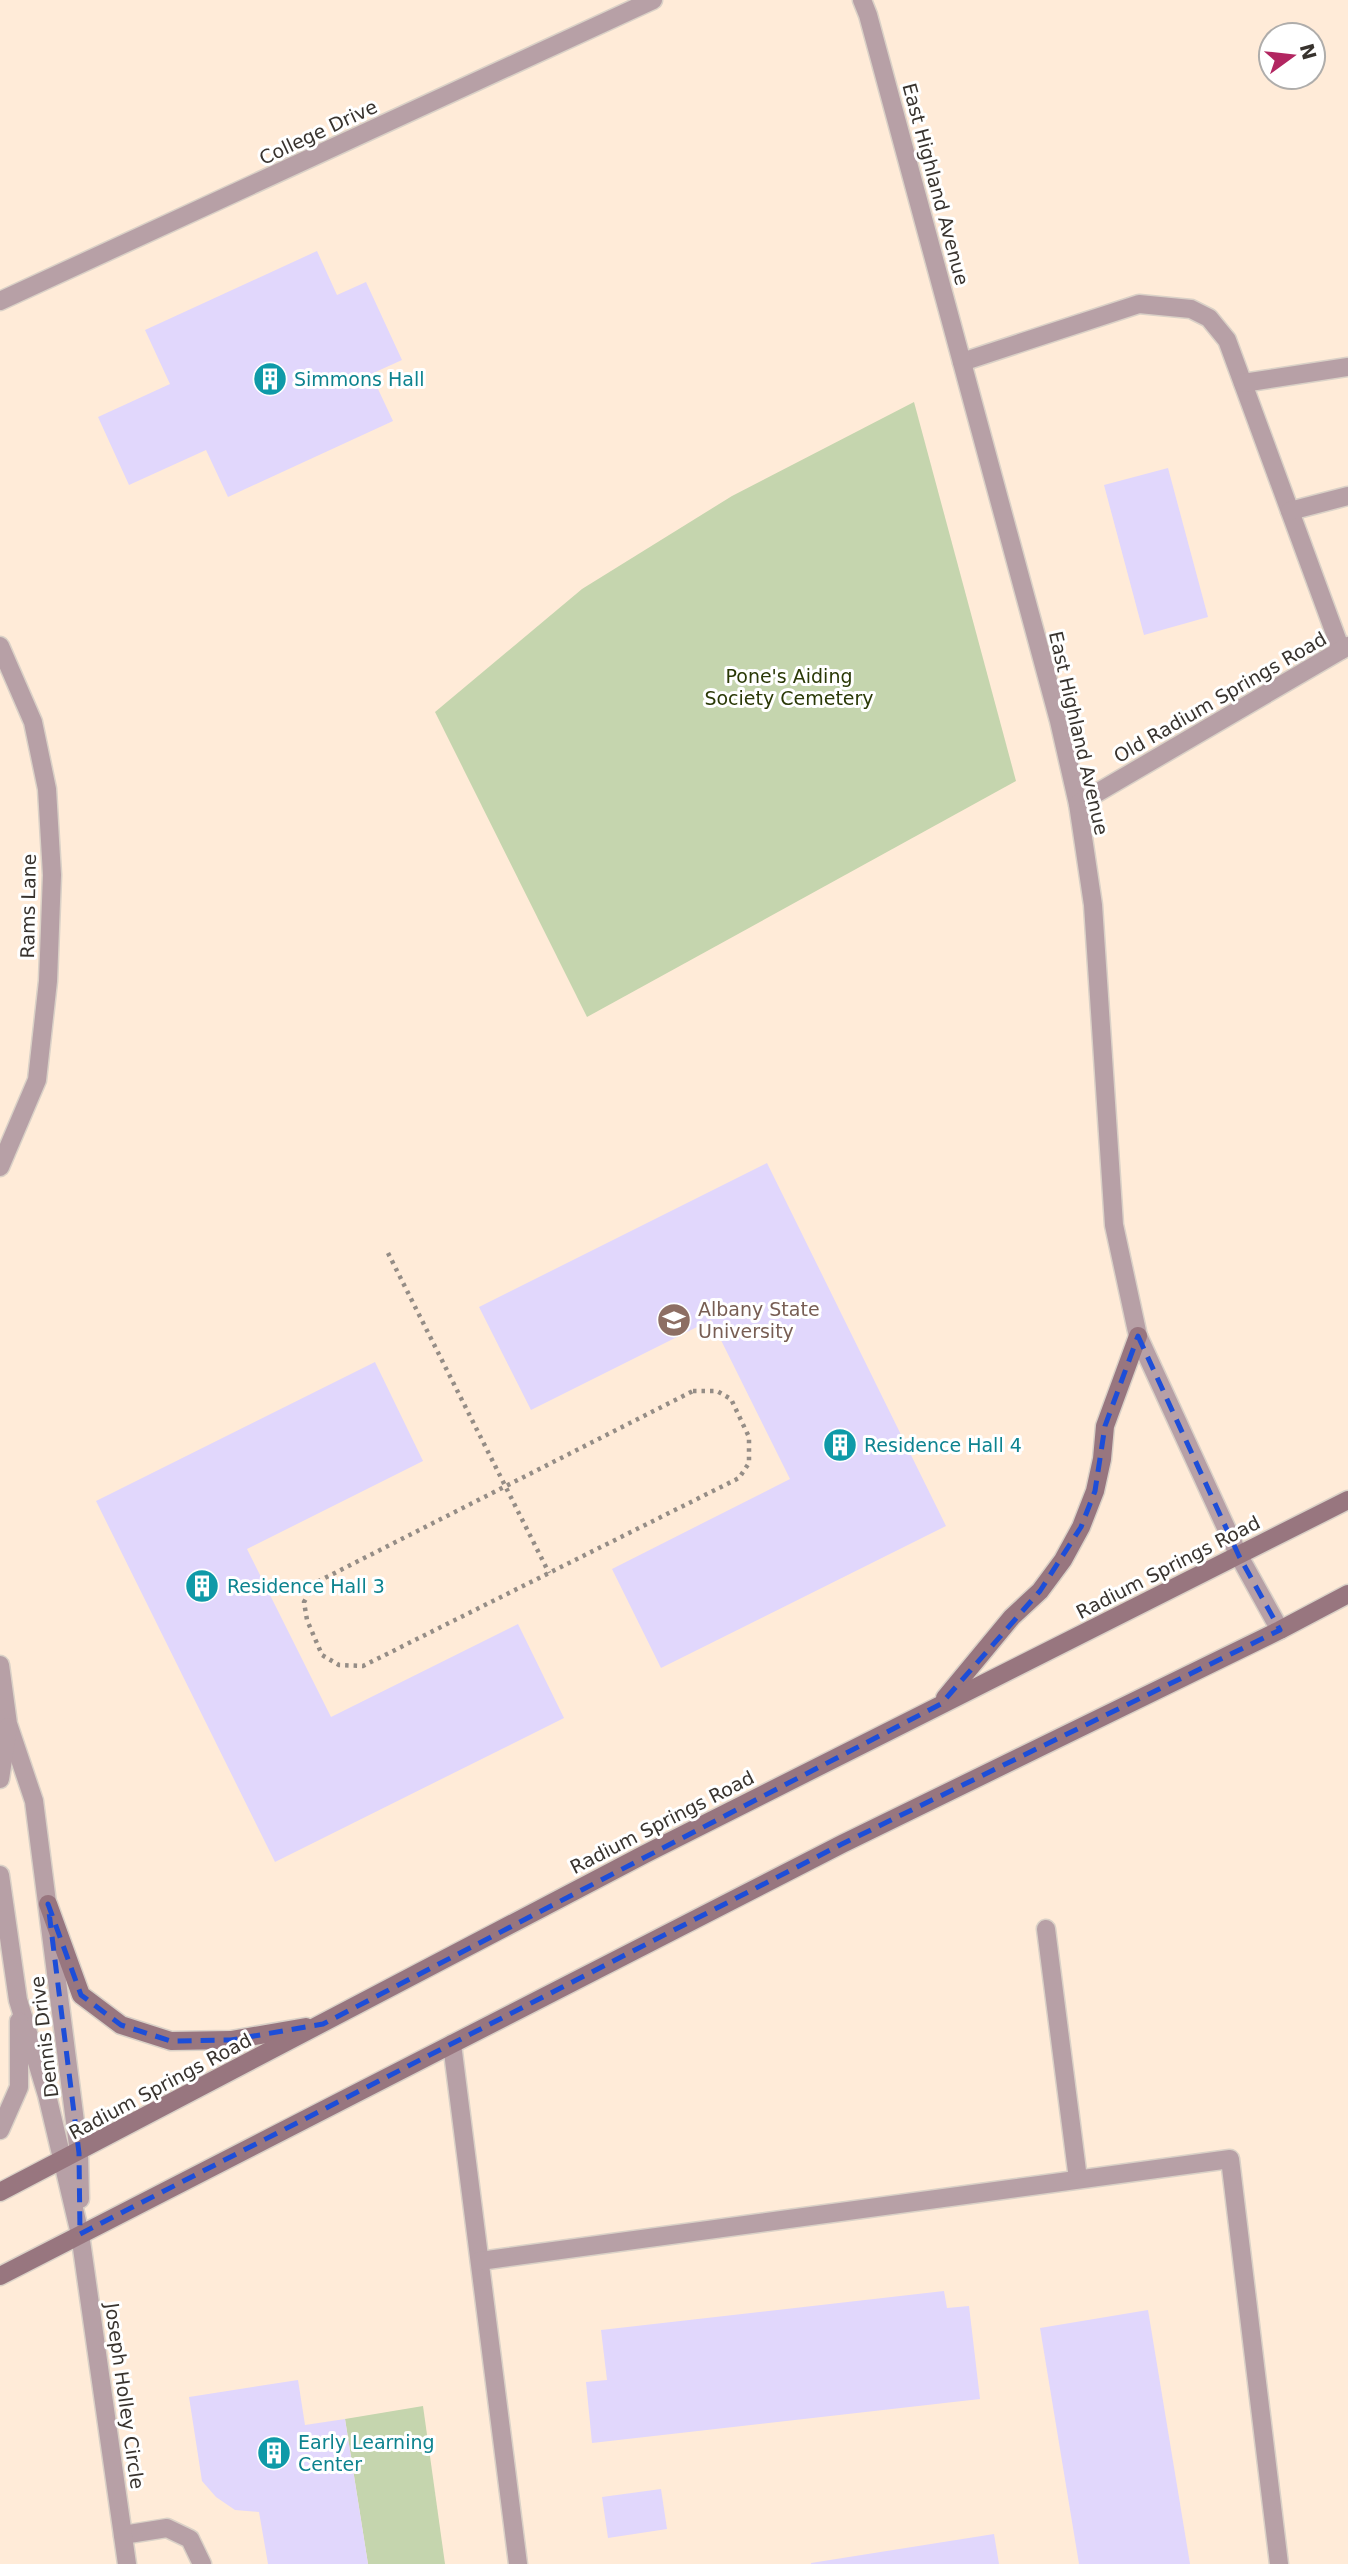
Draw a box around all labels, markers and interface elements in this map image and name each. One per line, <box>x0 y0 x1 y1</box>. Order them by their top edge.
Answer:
north arrow <box>1257 21 1327 91</box>
text: N <box>1296 41 1321 62</box>
street label: East Highland Avenue <box>898 81 974 287</box>
street label: College Drive <box>256 95 380 169</box>
building icon: Simmons Hall <box>251 360 289 398</box>
place label: Simmons Hall <box>294 368 424 390</box>
street label: Old Radium Springs Road <box>1110 627 1330 767</box>
street label: East Highland Avenue <box>1045 629 1113 837</box>
park label: Pone's Aiding Society Cemetery <box>704 665 874 709</box>
street label: Rams Lane <box>16 853 40 959</box>
place label: Albany State University <box>698 1298 820 1342</box>
school or university icon: Albany State University <box>655 1301 693 1339</box>
building icon: Residence Hall 4 <box>821 1426 859 1464</box>
place label: Residence Hall 4 <box>864 1434 1022 1456</box>
street label: Radium Springs Road <box>1072 1511 1264 1623</box>
building icon: Residence Hall 3 <box>183 1567 221 1605</box>
place label: Residence Hall 3 <box>227 1575 385 1597</box>
street label: Radium Springs Road <box>566 1766 758 1878</box>
street label: Dennis Drive <box>26 1975 62 2099</box>
street label: Radium Springs Road <box>65 2029 255 2143</box>
street label: Joseph Holley Circle <box>101 2301 149 2491</box>
place label: Early Learning Center <box>298 2431 435 2475</box>
building icon: Early Learning Center <box>255 2434 293 2472</box>

